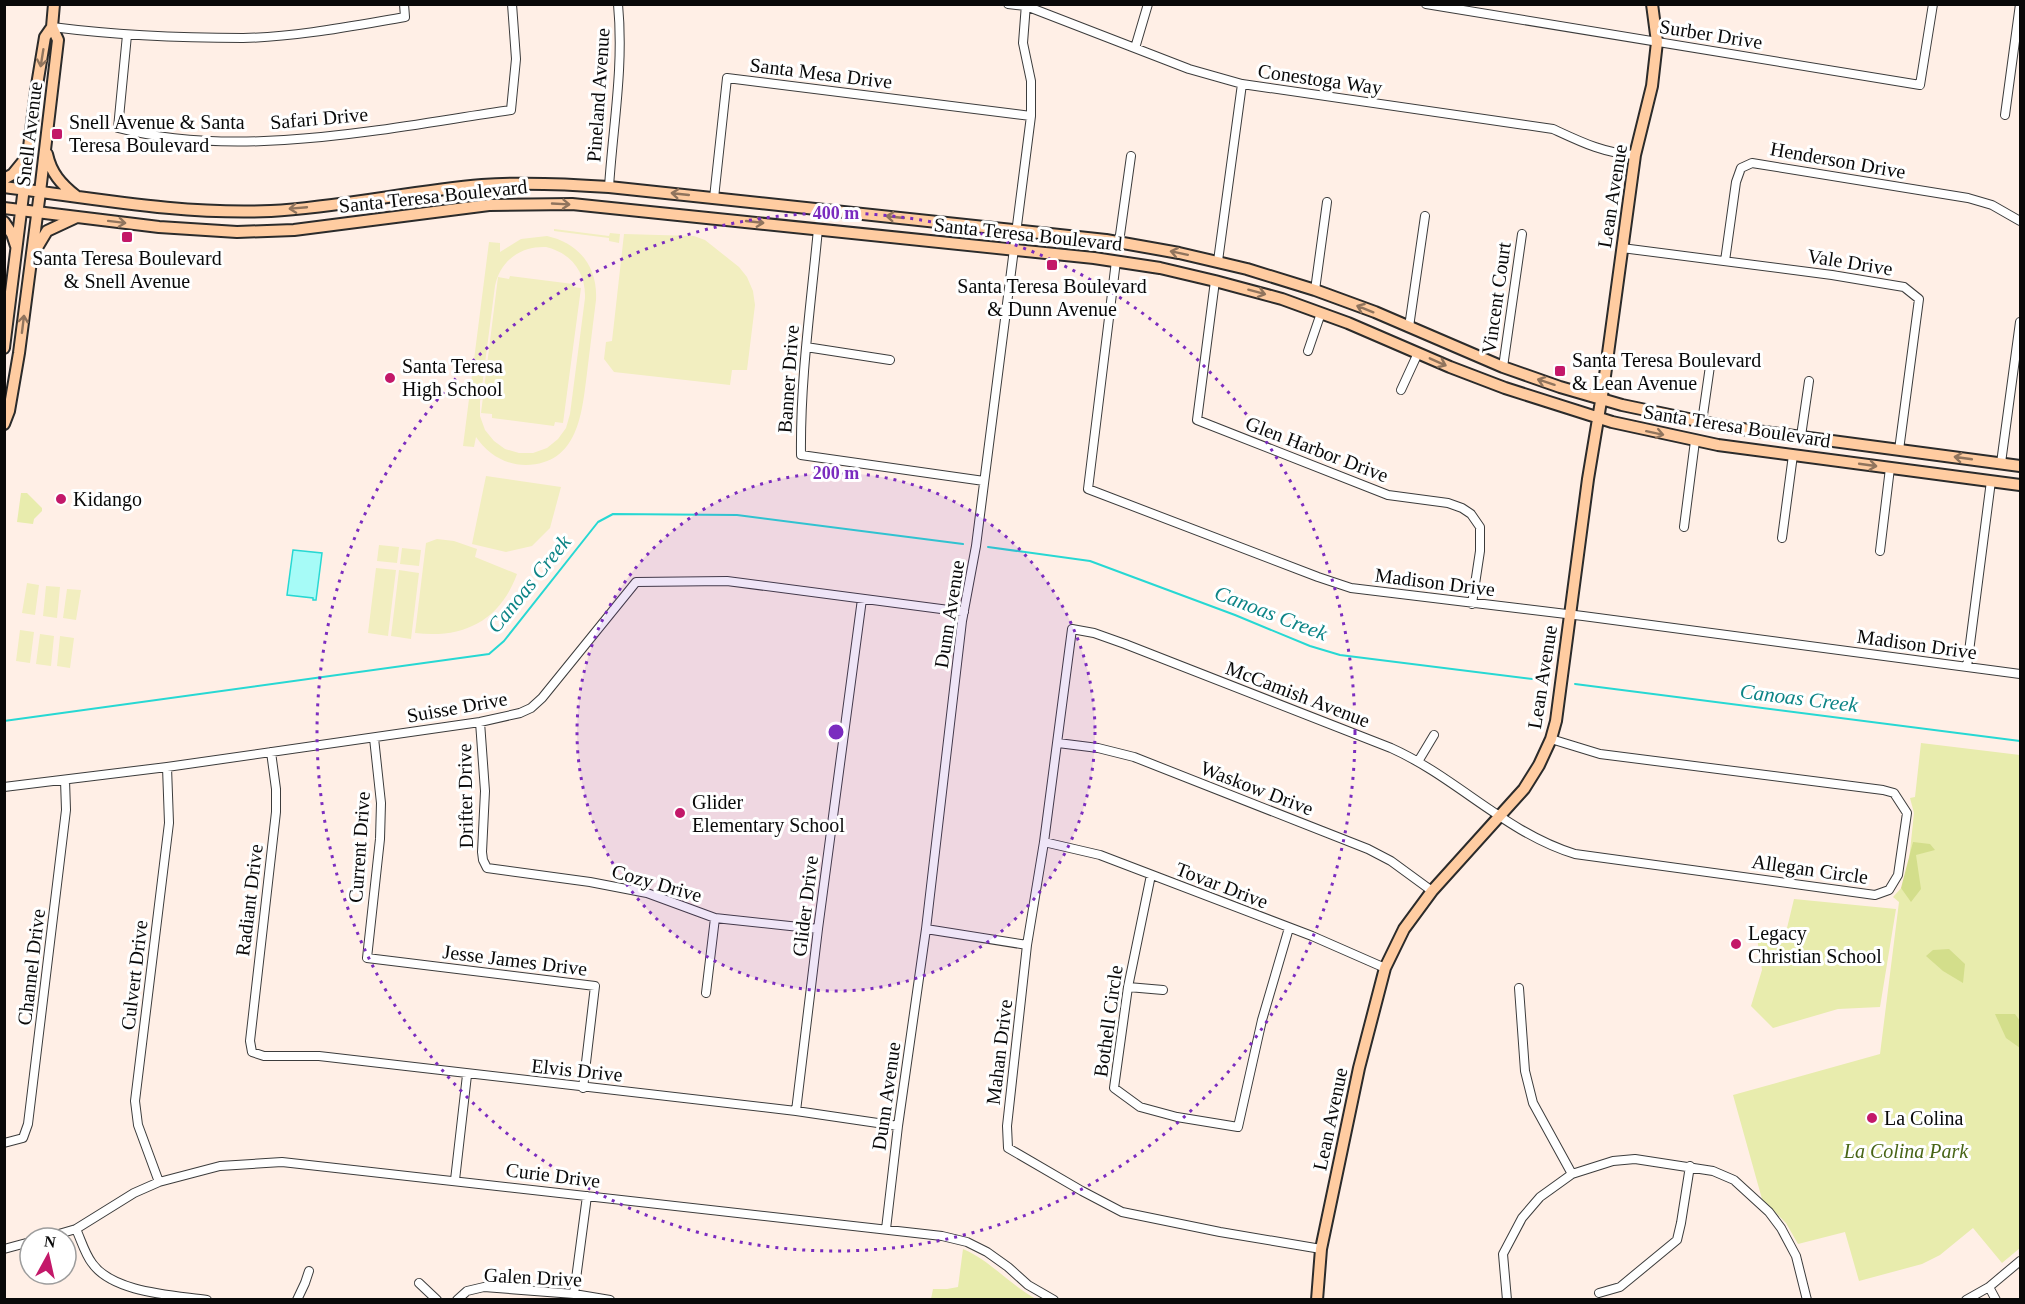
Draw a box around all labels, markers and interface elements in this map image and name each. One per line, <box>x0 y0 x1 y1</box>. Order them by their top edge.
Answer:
street label: Surber Drive <box>1658 15 1764 53</box>
street label: Pineland Avenue <box>582 27 614 163</box>
one-way arrow <box>36 48 47 68</box>
street label: Santa Mesa Drive <box>749 53 894 93</box>
street label: Conestoga Way <box>1256 59 1384 100</box>
street label: Snell Avenue <box>12 80 46 188</box>
street label: Safari Drive <box>269 103 369 133</box>
place label: Snell Avenue & Santa Teresa Boulevard <box>69 111 245 156</box>
marker: Snell Avenue & Santa Teresa Boulevard <box>50 127 64 141</box>
street label: Henderson Drive <box>1769 137 1908 183</box>
street label: Lean Avenue <box>1593 143 1631 249</box>
street label: Santa Teresa Boulevard <box>338 175 528 217</box>
one-way arrow <box>671 189 690 200</box>
one-way arrow <box>551 198 571 209</box>
one-way arrow <box>289 203 309 214</box>
text: 400 m <box>813 203 859 223</box>
one-way arrow <box>885 211 905 222</box>
street label: Santa Teresa Boulevard <box>933 213 1123 255</box>
one-way arrow <box>106 217 126 228</box>
one-way arrow <box>745 217 765 228</box>
marker: Santa Teresa Boulevard & Snell Avenue <box>120 230 134 244</box>
street label: Vincent Court <box>1477 240 1515 355</box>
street label: Vale Drive <box>1806 244 1894 280</box>
place label: Santa Teresa Boulevard & Snell Avenue <box>32 247 222 292</box>
one-way arrow <box>1169 247 1189 258</box>
marker: Santa Teresa Boulevard & Dunn Avenue <box>1045 258 1059 272</box>
place label: Santa Teresa Boulevard & Dunn Avenue <box>957 275 1147 320</box>
one-way arrow <box>1247 287 1266 298</box>
one-way arrow <box>1356 303 1375 314</box>
one-way arrow <box>17 315 28 335</box>
street label: Banner Drive <box>773 324 803 434</box>
place label: Santa Teresa Boulevard & Lean Avenue <box>1572 349 1761 394</box>
place label: Santa Teresa High School <box>402 355 503 401</box>
one-way arrow <box>1429 357 1447 368</box>
marker: Santa Teresa Boulevard & Lean Avenue <box>1553 364 1567 378</box>
marker: Santa Teresa High School <box>383 371 397 385</box>
one-way arrow <box>1537 376 1556 387</box>
street label: Santa Teresa Boulevard <box>1642 400 1832 452</box>
street label: Glen Harbor Drive <box>1243 412 1392 486</box>
one-way arrow <box>1645 428 1664 439</box>
one-way arrow <box>1953 452 1973 463</box>
one-way arrow <box>1858 459 1878 470</box>
text: 200 m <box>813 463 859 483</box>
place label: Kidango <box>73 488 142 511</box>
marker: Kidango <box>54 492 68 506</box>
water label: Canoas Creek <box>482 530 576 638</box>
street label: Dunn Avenue <box>930 558 968 670</box>
street label: Madison Drive <box>1374 564 1496 600</box>
water label: Canoas Creek <box>1211 581 1331 646</box>
street label: Lean Avenue <box>1523 624 1561 730</box>
street label: Madison Drive <box>1856 625 1978 663</box>
street label: McCamish Avenue <box>1223 656 1373 732</box>
water label: Canoas Creek <box>1739 679 1860 717</box>
street label: Suisse Drive <box>405 687 509 727</box>
centre of rings <box>826 722 846 742</box>
street label: Drifter Drive <box>453 743 477 849</box>
street label: Waskow Drive <box>1198 756 1317 820</box>
street label: Current Drive <box>344 790 374 903</box>
place label: Glider Elementary School <box>692 791 845 837</box>
marker: Glider Elementary School <box>673 806 687 820</box>
street label: Radiant Drive <box>231 843 267 957</box>
street label: Allegan Circle <box>1750 850 1870 889</box>
street label: Glider Drive <box>788 854 822 958</box>
street label: Tovar Drive <box>1173 857 1271 913</box>
street label: Cozy Drive <box>609 860 705 907</box>
street label: Channel Drive <box>13 907 49 1026</box>
street label: Culvert Drive <box>116 919 152 1031</box>
place label: Legacy Christian School <box>1748 922 1882 967</box>
marker: Legacy Christian School <box>1729 937 1743 951</box>
street label: Jesse James Drive <box>441 940 589 980</box>
street label: Bothell Circle <box>1089 964 1127 1078</box>
street label: Mahan Drive <box>982 998 1016 1106</box>
street label: Dunn Avenue <box>868 1040 904 1152</box>
street label: Elvis Drive <box>530 1054 624 1086</box>
street label: Lean Avenue <box>1308 1065 1352 1172</box>
place label: La Colina <box>1884 1107 1964 1129</box>
marker: La Colina <box>1865 1111 1879 1125</box>
park label: La Colina Park <box>1843 1140 1969 1162</box>
street label: Curie Drive <box>505 1158 602 1192</box>
north arrow <box>18 1226 78 1286</box>
text: N <box>43 1232 57 1251</box>
street label: Galen Drive <box>483 1263 583 1291</box>

